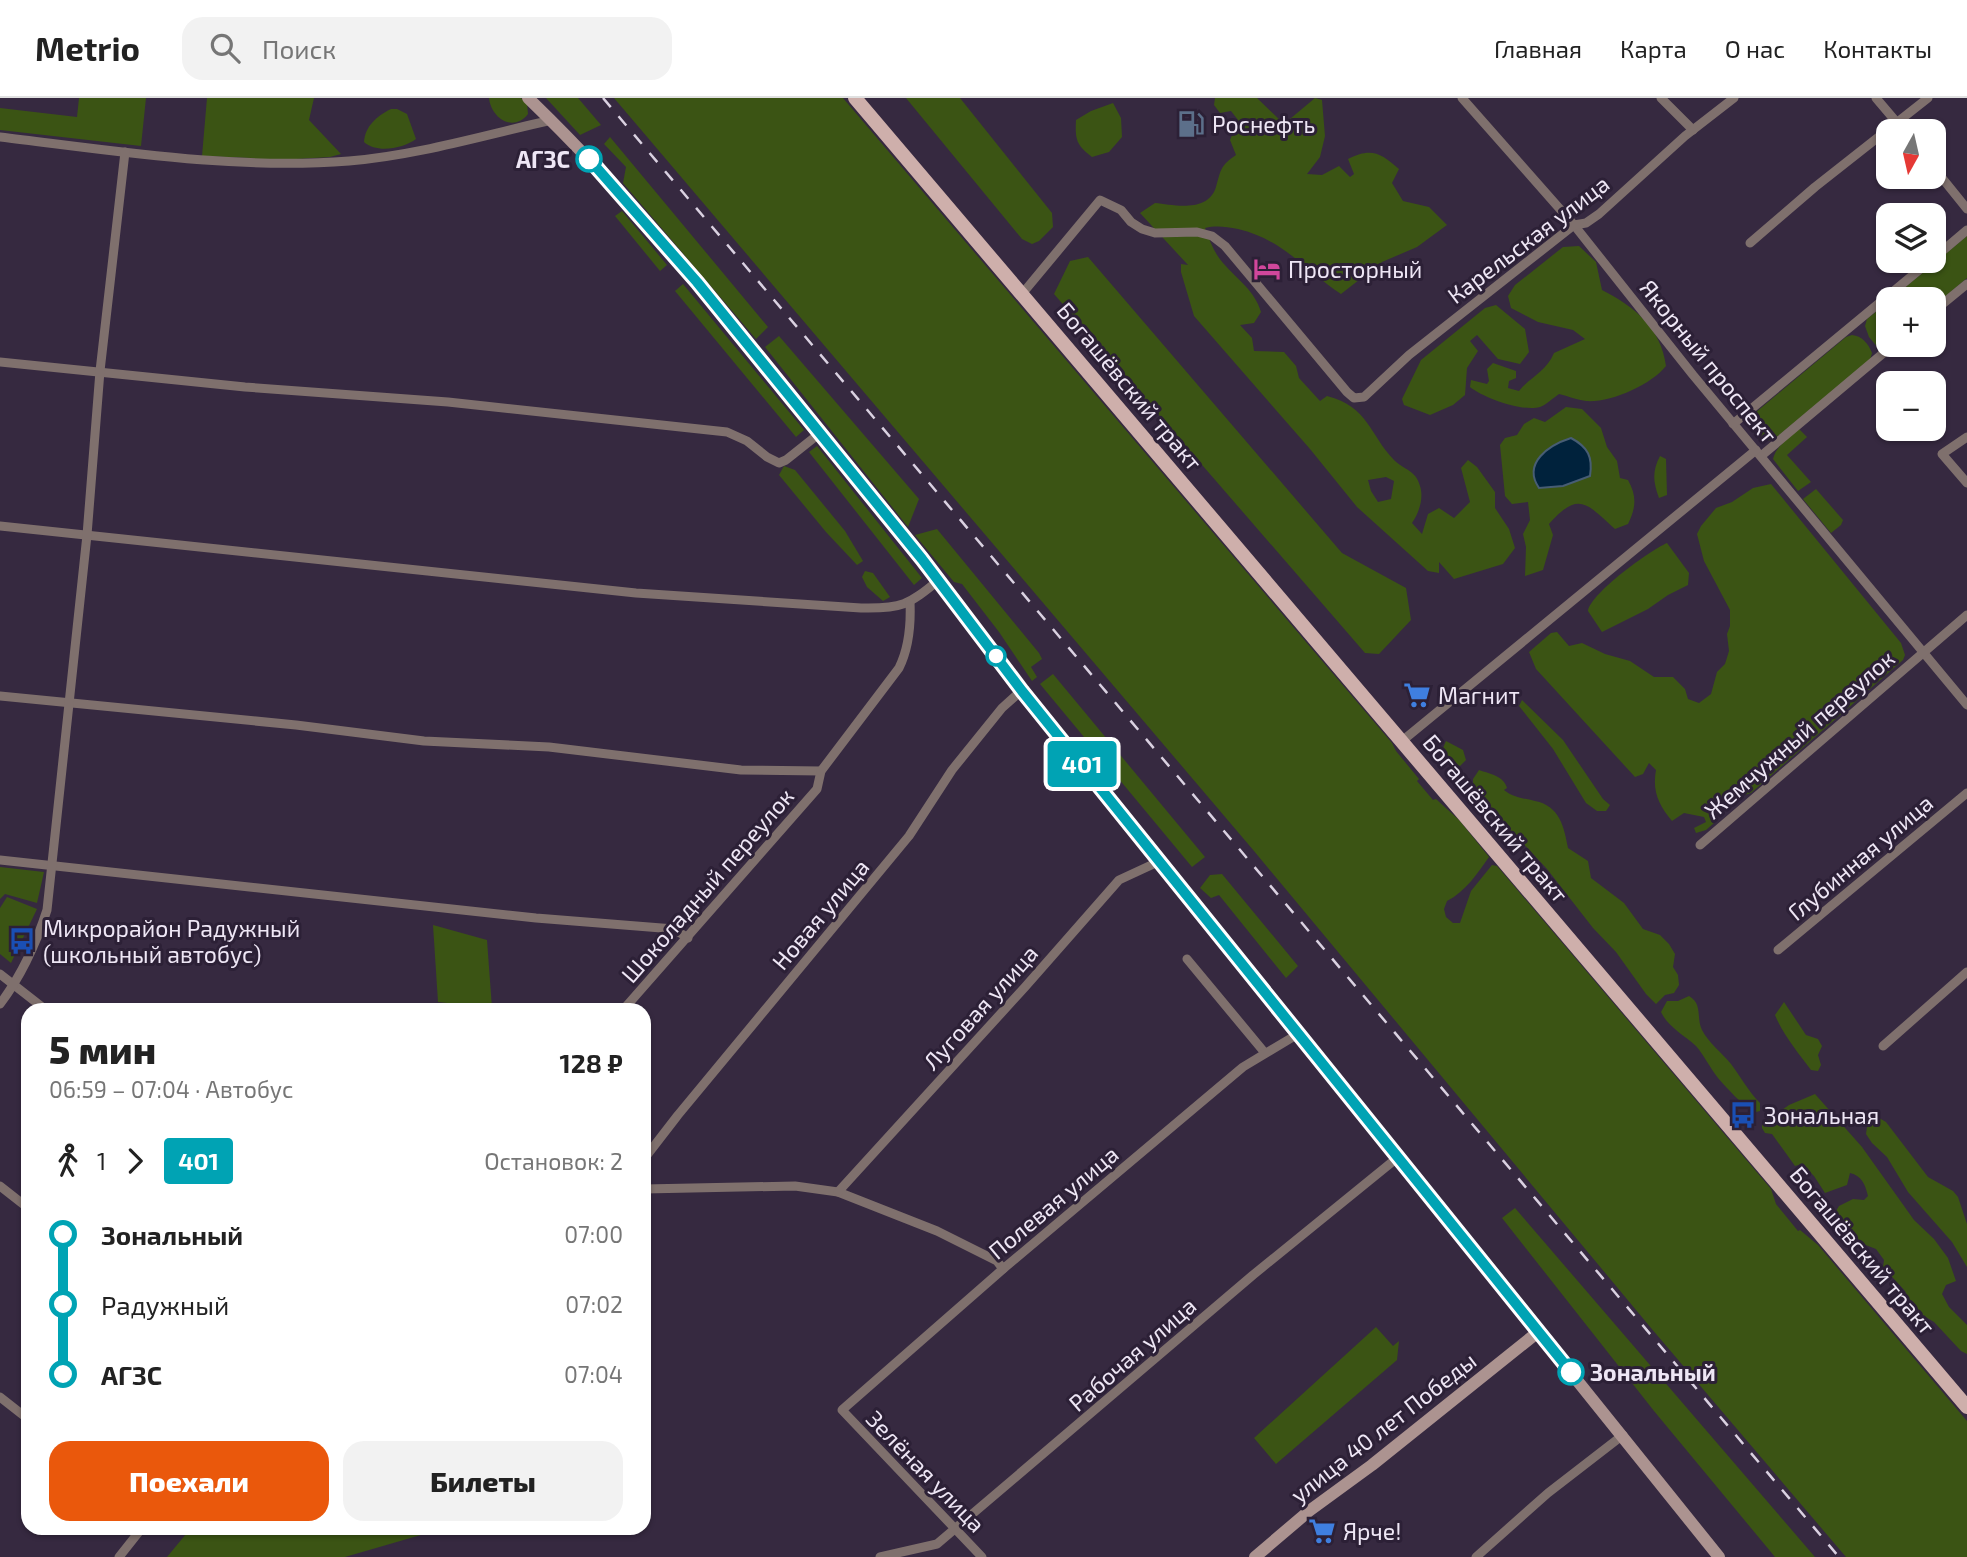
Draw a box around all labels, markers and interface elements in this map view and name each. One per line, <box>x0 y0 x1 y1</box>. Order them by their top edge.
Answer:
search box <box>182 17 672 80</box>
text: Metrio <box>35 28 140 68</box>
icon: search <box>206 29 244 67</box>
text: Поиск <box>262 33 336 64</box>
text: Главная <box>1494 34 1582 63</box>
text: Карта <box>1620 34 1687 63</box>
text: О нас <box>1725 34 1785 63</box>
text: Контакты <box>1823 34 1932 63</box>
fuel station icon: Роснефть <box>1176 109 1206 139</box>
place label: Роснефть <box>1212 110 1315 138</box>
north arrow <box>1876 119 1946 189</box>
map controls <box>1876 119 1946 441</box>
place label: АГЗС <box>516 145 570 173</box>
marker: АГЗС <box>576 146 602 172</box>
street label: Карельская улица <box>1442 169 1615 310</box>
button: layers <box>1876 203 1946 273</box>
hotel icon: Просторный <box>1252 254 1282 284</box>
place label: Просторный <box>1288 255 1422 283</box>
street label: Якорный проспект <box>1635 274 1783 448</box>
button: + <box>1876 287 1946 357</box>
street label: Богашёвский тракт <box>1052 296 1208 476</box>
button: − <box>1876 371 1946 441</box>
street label: Жемчужный переулок <box>1698 644 1900 825</box>
unlabelled marker <box>986 646 1006 666</box>
supermarket icon: Магнит <box>1402 680 1432 710</box>
place label: Магнит <box>1438 681 1520 709</box>
street label: Богашёвский тракт <box>1418 728 1574 908</box>
line badge: 401 <box>1042 741 1122 787</box>
text: 401 <box>1062 749 1102 778</box>
street label: Шоколадный переулок <box>615 782 800 989</box>
street label: Глубинная улица <box>1782 788 1939 927</box>
street label: Новая улица <box>766 853 875 976</box>
place label: Микрорайон Радужный (школьный автобус) <box>43 914 300 969</box>
bus stop icon: Микрорайон Радужный (школьный автобус) <box>7 926 37 956</box>
street label: Луговая улица <box>917 939 1044 1076</box>
text: 5 мин <box>49 1026 156 1072</box>
text: 128 ₽ <box>559 1047 623 1078</box>
text: 06:59 – 07:04 · Автобус <box>49 1075 293 1103</box>
bus stop icon: Зональная <box>1728 1100 1758 1130</box>
place label: Зональная <box>1764 1101 1879 1129</box>
street label: Полевая улица <box>982 1140 1124 1265</box>
icon: walk <box>49 1142 87 1180</box>
icon: forward <box>116 1142 154 1180</box>
text: 401 <box>178 1146 219 1175</box>
text: 1 <box>97 1147 106 1175</box>
text: Остановок: 2 <box>484 1147 623 1175</box>
street label: Богашёвский тракт <box>1785 1160 1941 1340</box>
text: Зональный <box>101 1219 243 1250</box>
text: 07:00 <box>564 1220 623 1248</box>
text: Радужный <box>101 1289 229 1320</box>
text: 07:02 <box>565 1290 623 1318</box>
street label: Рабочая улица <box>1063 1291 1202 1418</box>
street label: улица 40 лет Победы <box>1285 1346 1482 1509</box>
place label: Зональный <box>1590 1358 1716 1386</box>
text: АГЗС <box>101 1359 162 1390</box>
marker: Зональный <box>1558 1359 1584 1385</box>
text: 07:04 <box>564 1360 623 1388</box>
street label: Зелёная улица <box>860 1404 991 1538</box>
button: Поехали <box>49 1441 329 1521</box>
button: Билеты <box>343 1441 623 1521</box>
supermarket icon: Ярче! <box>1307 1516 1337 1546</box>
place label: Ярче! <box>1343 1517 1401 1545</box>

